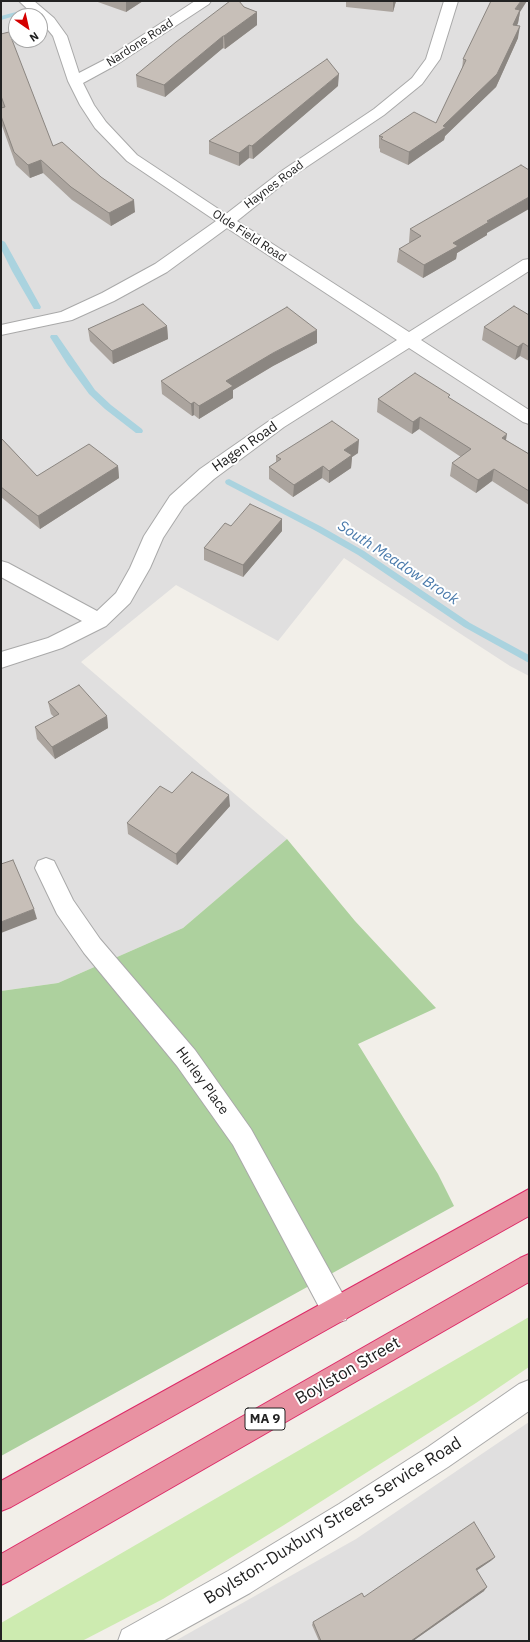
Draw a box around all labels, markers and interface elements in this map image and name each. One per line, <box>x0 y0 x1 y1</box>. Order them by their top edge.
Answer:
north arrow <box>8 8 48 48</box>
street label: Nardone Road <box>104 16 176 70</box>
text: N <box>27 29 41 45</box>
street label: Haynes Road <box>242 158 306 212</box>
street label: Olde Field Road <box>209 207 289 265</box>
street label: Hagen Road <box>209 418 281 476</box>
water label: South Meadow Brook <box>334 517 462 609</box>
street label: Hurley Place <box>172 1044 232 1118</box>
street label: Boylston Street <box>292 1333 404 1409</box>
road number: MA 9 <box>245 1408 285 1430</box>
street label: Boylston-Duxbury Streets Service Road <box>200 1433 466 1609</box>

